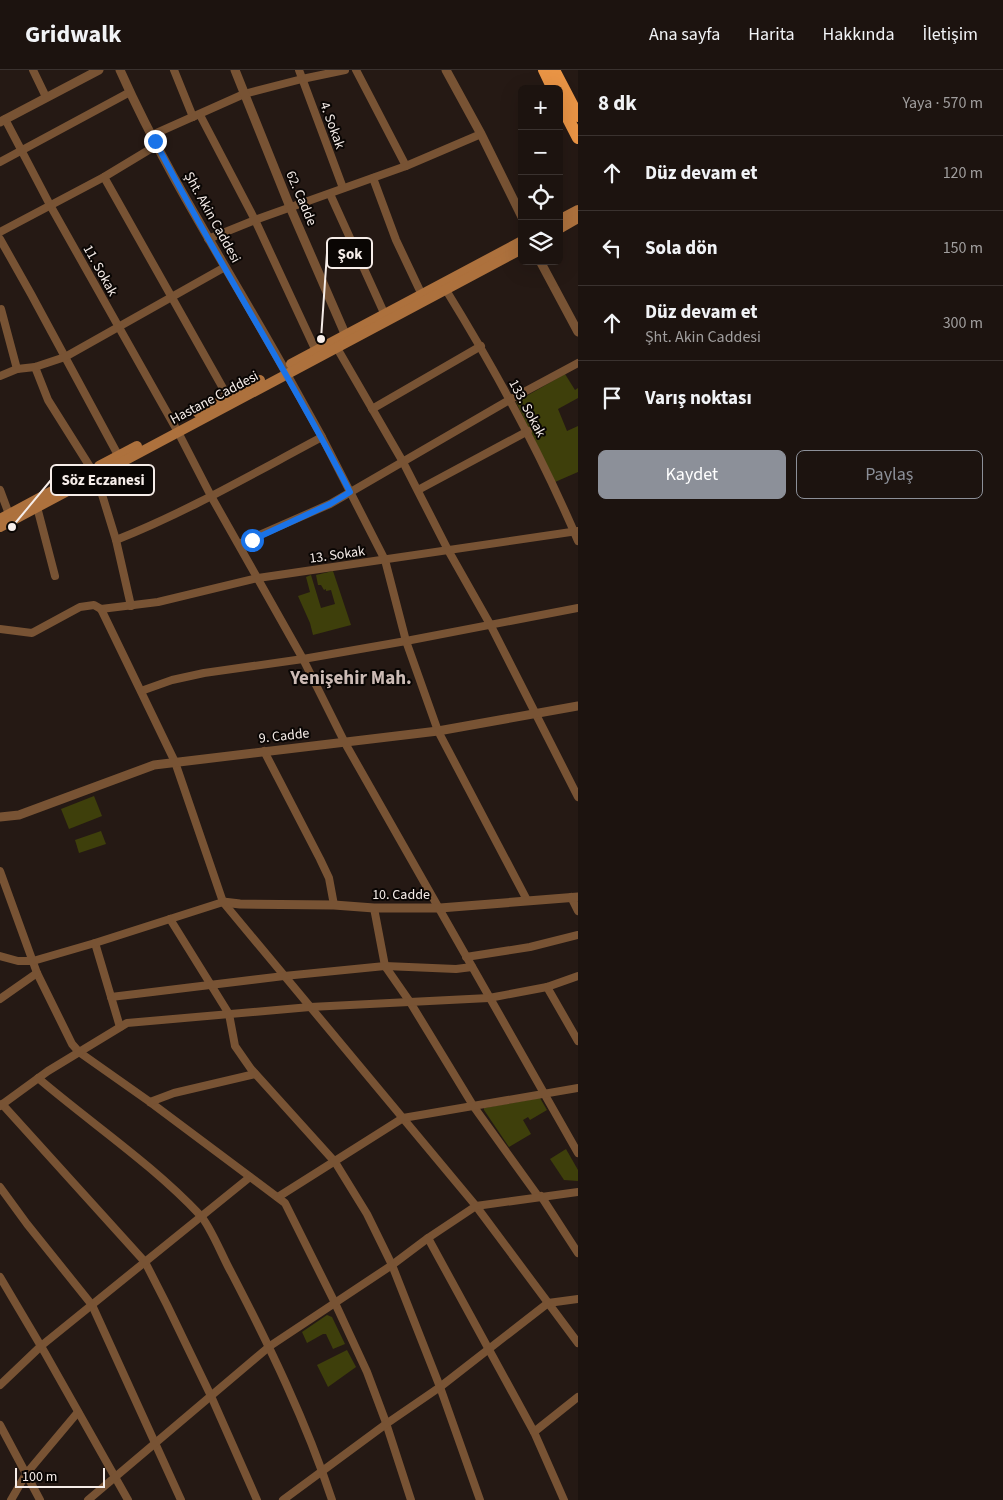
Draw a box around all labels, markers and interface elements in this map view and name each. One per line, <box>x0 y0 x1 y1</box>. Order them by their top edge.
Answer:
text: Gridwalk <box>25 17 121 52</box>
text: Ana sayfa <box>649 22 720 47</box>
text: Harita <box>748 22 795 47</box>
text: Hakkında <box>823 22 895 47</box>
text: İletişim <box>923 22 978 47</box>
map controls <box>518 85 563 265</box>
button: + <box>518 85 563 130</box>
text: 8 dk <box>598 88 637 118</box>
text: Yaya · 570 m <box>902 92 983 114</box>
street label: 4. Sokak <box>314 99 350 152</box>
route end <box>144 130 167 153</box>
button: − <box>518 130 563 175</box>
icon: ahead <box>598 159 626 187</box>
text: Düz devam et <box>645 160 758 187</box>
text: 120 m <box>943 162 983 184</box>
street label: Şht. Akin Caddesi <box>179 168 245 267</box>
street label: 62. Cadde <box>281 168 322 229</box>
button: locate <box>518 175 563 220</box>
button: layers <box>518 220 563 265</box>
icon: left <box>598 234 626 262</box>
text: Sola dön <box>645 235 718 262</box>
text: 150 m <box>943 237 983 259</box>
callout: Şok <box>327 238 372 268</box>
street label: 11. Sokak <box>78 241 122 300</box>
text: Şok <box>338 244 363 265</box>
text: Düz devam et <box>645 299 758 326</box>
icon: ahead <box>598 309 626 337</box>
text: 300 m <box>943 312 983 334</box>
text: Şht. Akin Caddesi <box>645 326 761 348</box>
street label: Hastane Caddesi <box>167 366 262 430</box>
street label: 133. Sokak <box>503 376 551 441</box>
icon: arrive <box>598 384 626 412</box>
text: Varış noktası <box>645 385 752 412</box>
button: Kaydet <box>598 450 786 499</box>
button: Paylaş <box>796 450 983 499</box>
callout: Söz Eczanesi <box>51 465 154 495</box>
text: Söz Eczanesi <box>61 470 145 491</box>
route start <box>241 529 264 552</box>
street label: 13. Sokak <box>308 541 366 569</box>
district label: Yenişehir Mah. <box>289 665 412 692</box>
street label: 9. Cadde <box>258 723 310 749</box>
street label: 10. Cadde <box>372 885 430 905</box>
scale bar <box>15 1465 105 1488</box>
text: 100 m <box>22 1467 57 1487</box>

